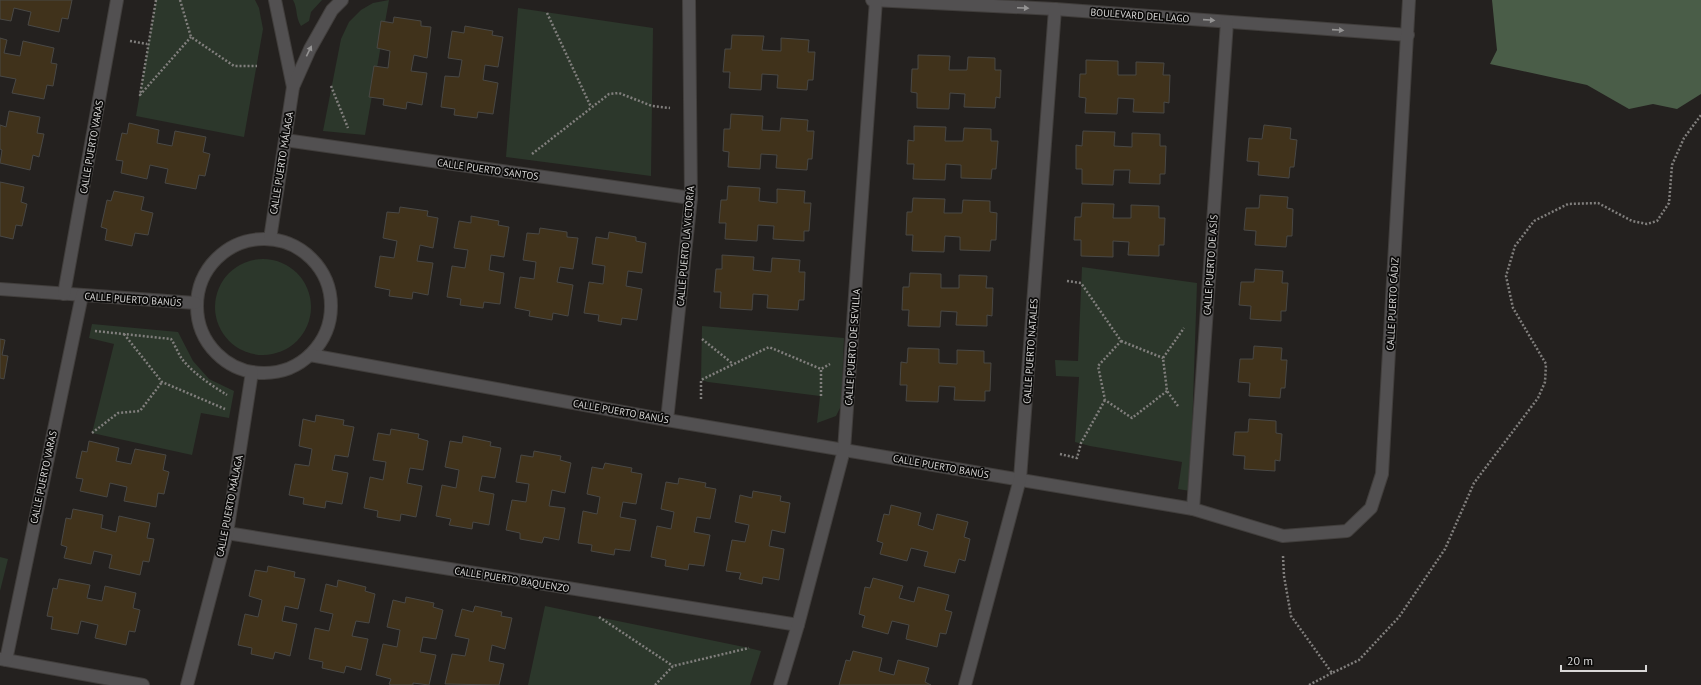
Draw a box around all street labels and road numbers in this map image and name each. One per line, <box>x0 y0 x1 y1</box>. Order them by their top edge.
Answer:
street label: BOULEVARD DEL LAGO <box>1090 6 1190 25</box>
street label: CALLE PUERTO VARAS <box>77 99 106 195</box>
street label: CALLE PUERTO MÁLAGA <box>267 111 296 215</box>
street label: CALLE PUERTO SANTOS <box>436 156 539 183</box>
street label: CALLE PUERTO LA VICTORIA <box>674 185 697 307</box>
street label: CALLE PUERTO DE ASÍS <box>1201 214 1220 316</box>
street label: CALLE PUERTO CÁDIZ <box>1384 257 1401 351</box>
street label: CALLE PUERTO DE SEVILLA <box>842 288 863 406</box>
street label: CALLE PUERTO BANÚS <box>84 290 182 309</box>
street label: CALLE PUERTO NATALES <box>1020 298 1041 404</box>
street label: CALLE PUERTO BANÚS <box>572 397 670 426</box>
street label: CALLE PUERTO VARAS <box>27 429 60 525</box>
street label: CALLE PUERTO BANÚS <box>892 452 990 481</box>
street label: CALLE PUERTO MÁLAGA <box>213 454 246 558</box>
street label: CALLE PUERTO BAQUENZO <box>454 564 570 595</box>

